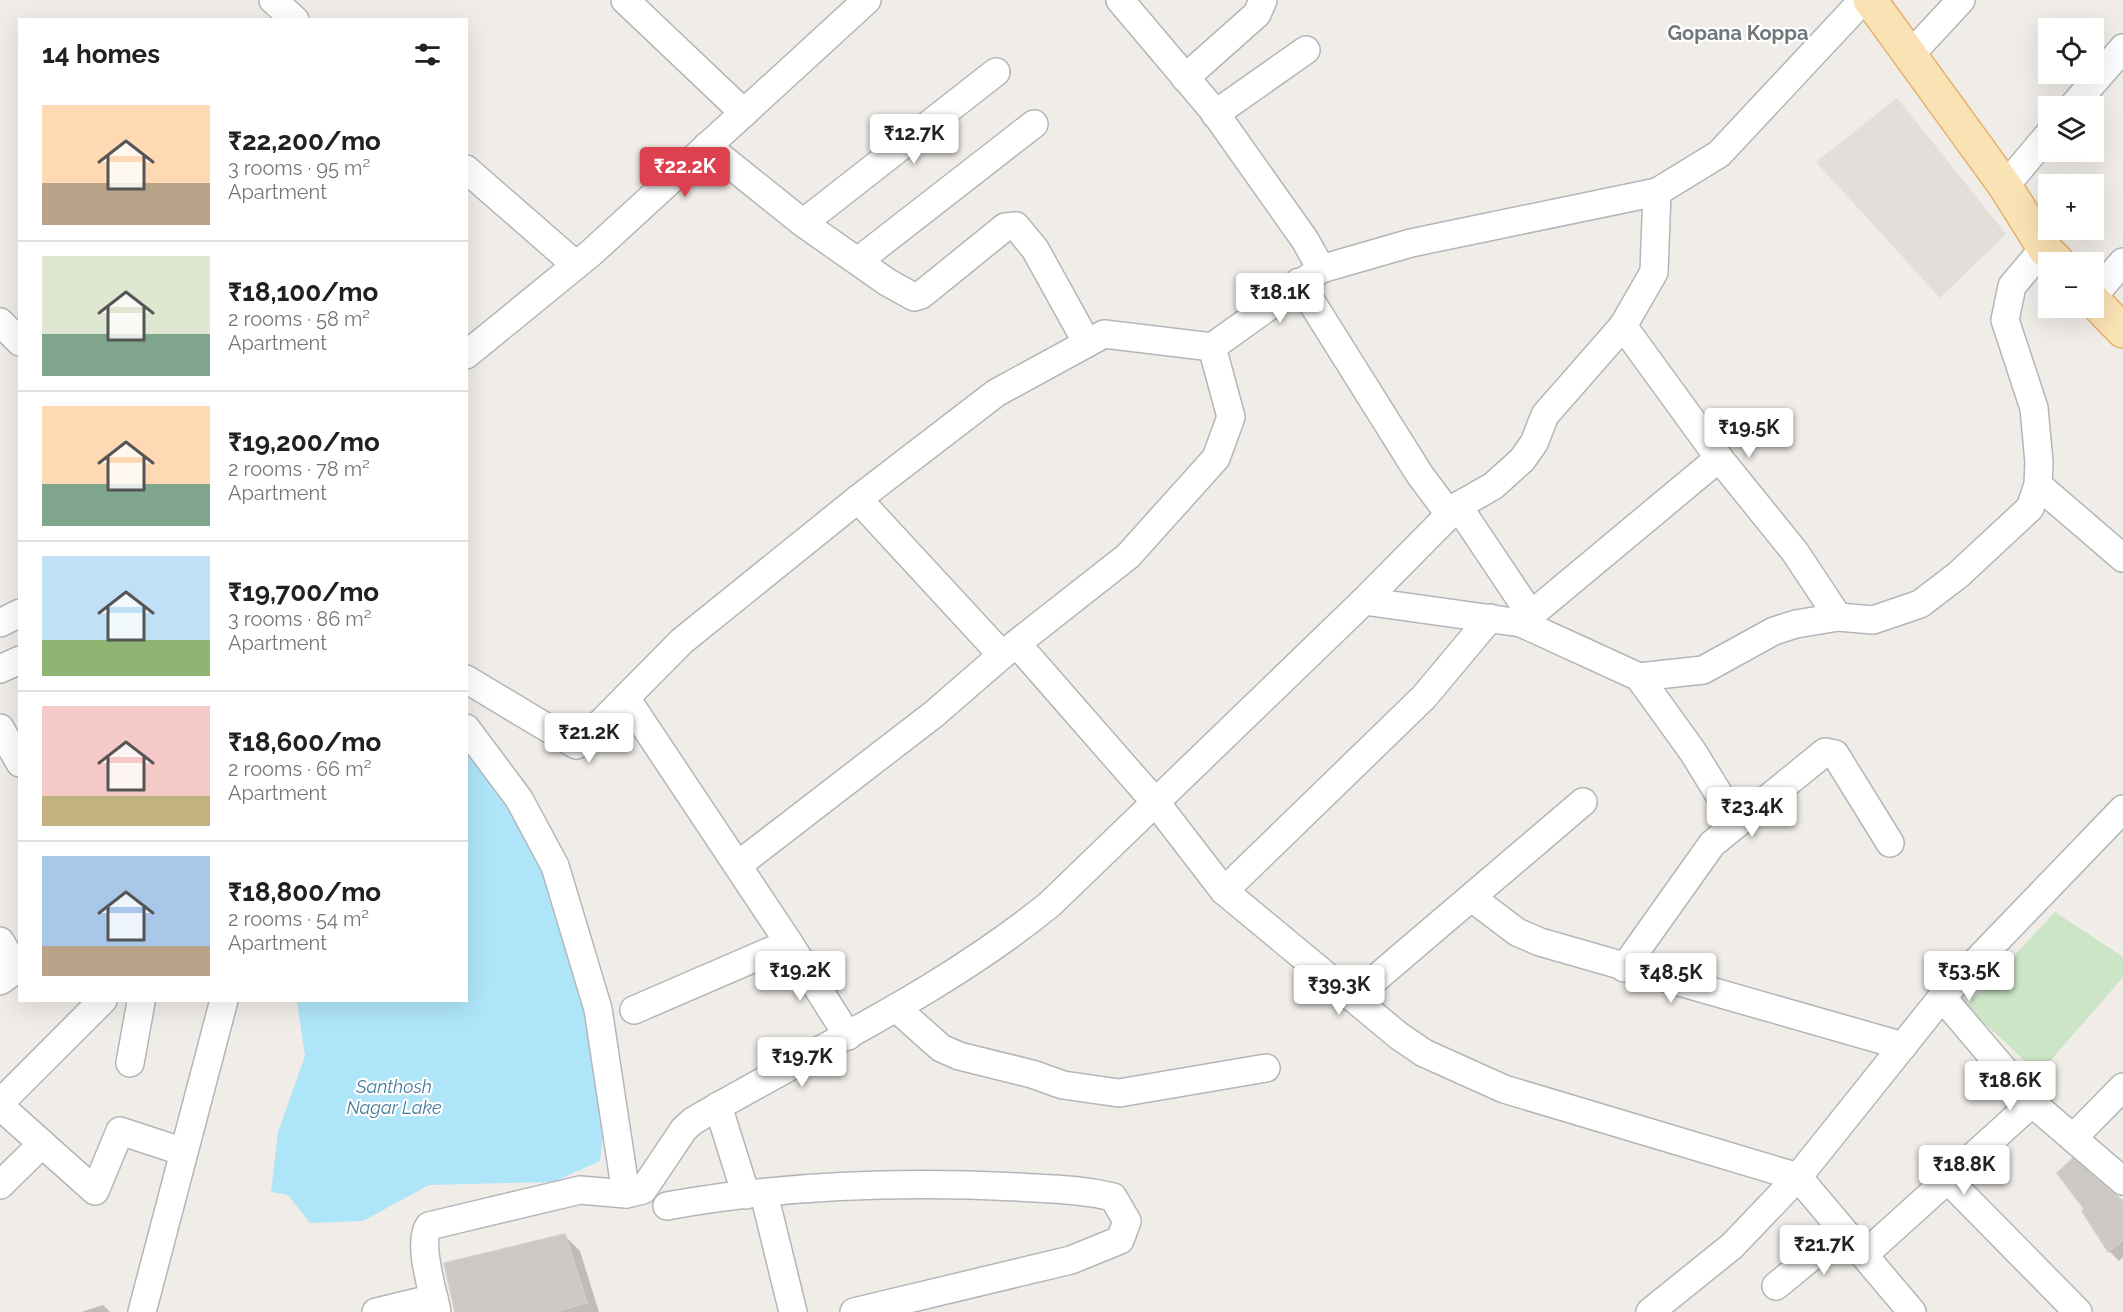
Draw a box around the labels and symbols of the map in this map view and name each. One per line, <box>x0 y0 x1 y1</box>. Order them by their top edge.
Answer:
district label: Gopana Koppa <box>1668 21 1808 45</box>
pin: ₹12.7K <box>865 114 963 165</box>
pin: ₹22.2K <box>636 147 734 198</box>
pin: ₹18.1K <box>1231 273 1329 324</box>
pin: ₹19.5K <box>1700 408 1798 459</box>
pin: ₹21.2K <box>540 713 638 764</box>
pin: ₹23.4K <box>1703 787 1801 838</box>
pin: ₹19.2K <box>751 951 849 1002</box>
pin: ₹53.5K <box>1920 951 2018 1002</box>
pin: ₹48.5K <box>1622 953 1720 1004</box>
pin: ₹39.3K <box>1290 965 1388 1016</box>
pin: ₹19.7K <box>753 1037 851 1088</box>
pin: ₹18.6K <box>1961 1061 2059 1112</box>
water label: Santhosh Nagar Lake <box>346 1076 442 1118</box>
pin: ₹18.8K <box>1915 1145 2013 1196</box>
pin: ₹21.7K <box>1775 1225 1873 1276</box>

